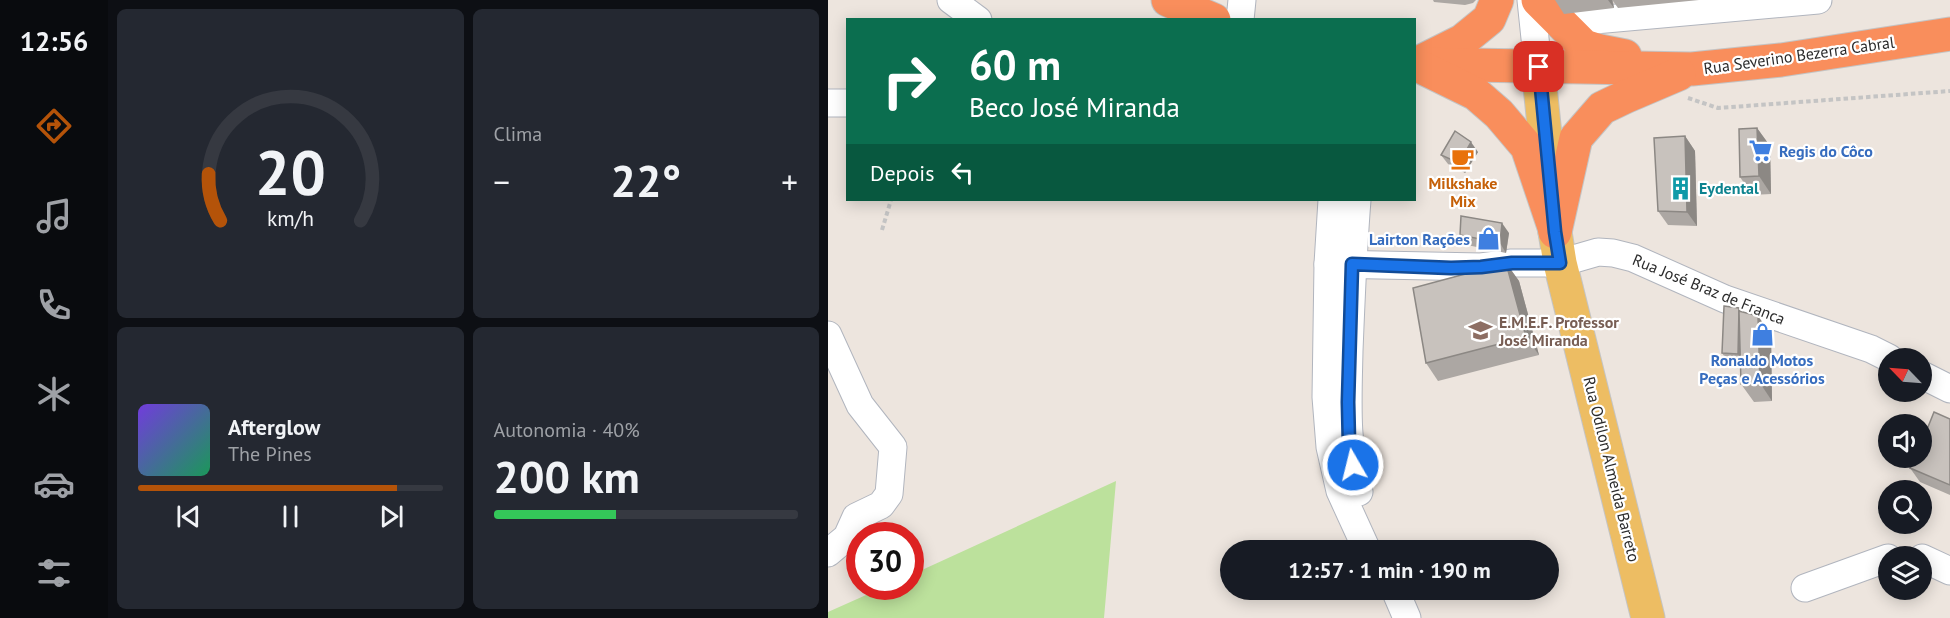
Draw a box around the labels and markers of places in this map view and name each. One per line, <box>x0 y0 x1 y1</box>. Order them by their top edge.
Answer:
pin <box>1513 41 1564 92</box>
supermarket icon: Regis do Côco <box>1748 138 1774 164</box>
place label: Regis do Côco <box>1779 141 1873 161</box>
cafe icon: Milkshake Mix <box>1450 145 1476 171</box>
place label: Milkshake Mix <box>1429 173 1497 211</box>
building icon: Eydental <box>1668 175 1694 201</box>
place label: Eydental <box>1699 178 1759 198</box>
shop icon: Lairton Rações <box>1475 226 1501 252</box>
place label: Lairton Rações <box>1369 229 1470 249</box>
place label: E.M.E.F. Professor José Miranda <box>1498 312 1619 350</box>
school or university icon: E.M.E.F. Professor José Miranda <box>1468 318 1494 344</box>
shop icon: Ronaldo Motos Peças e Acessórios <box>1749 322 1775 348</box>
place label: Ronaldo Motos Peças e Acessórios <box>1699 350 1825 388</box>

